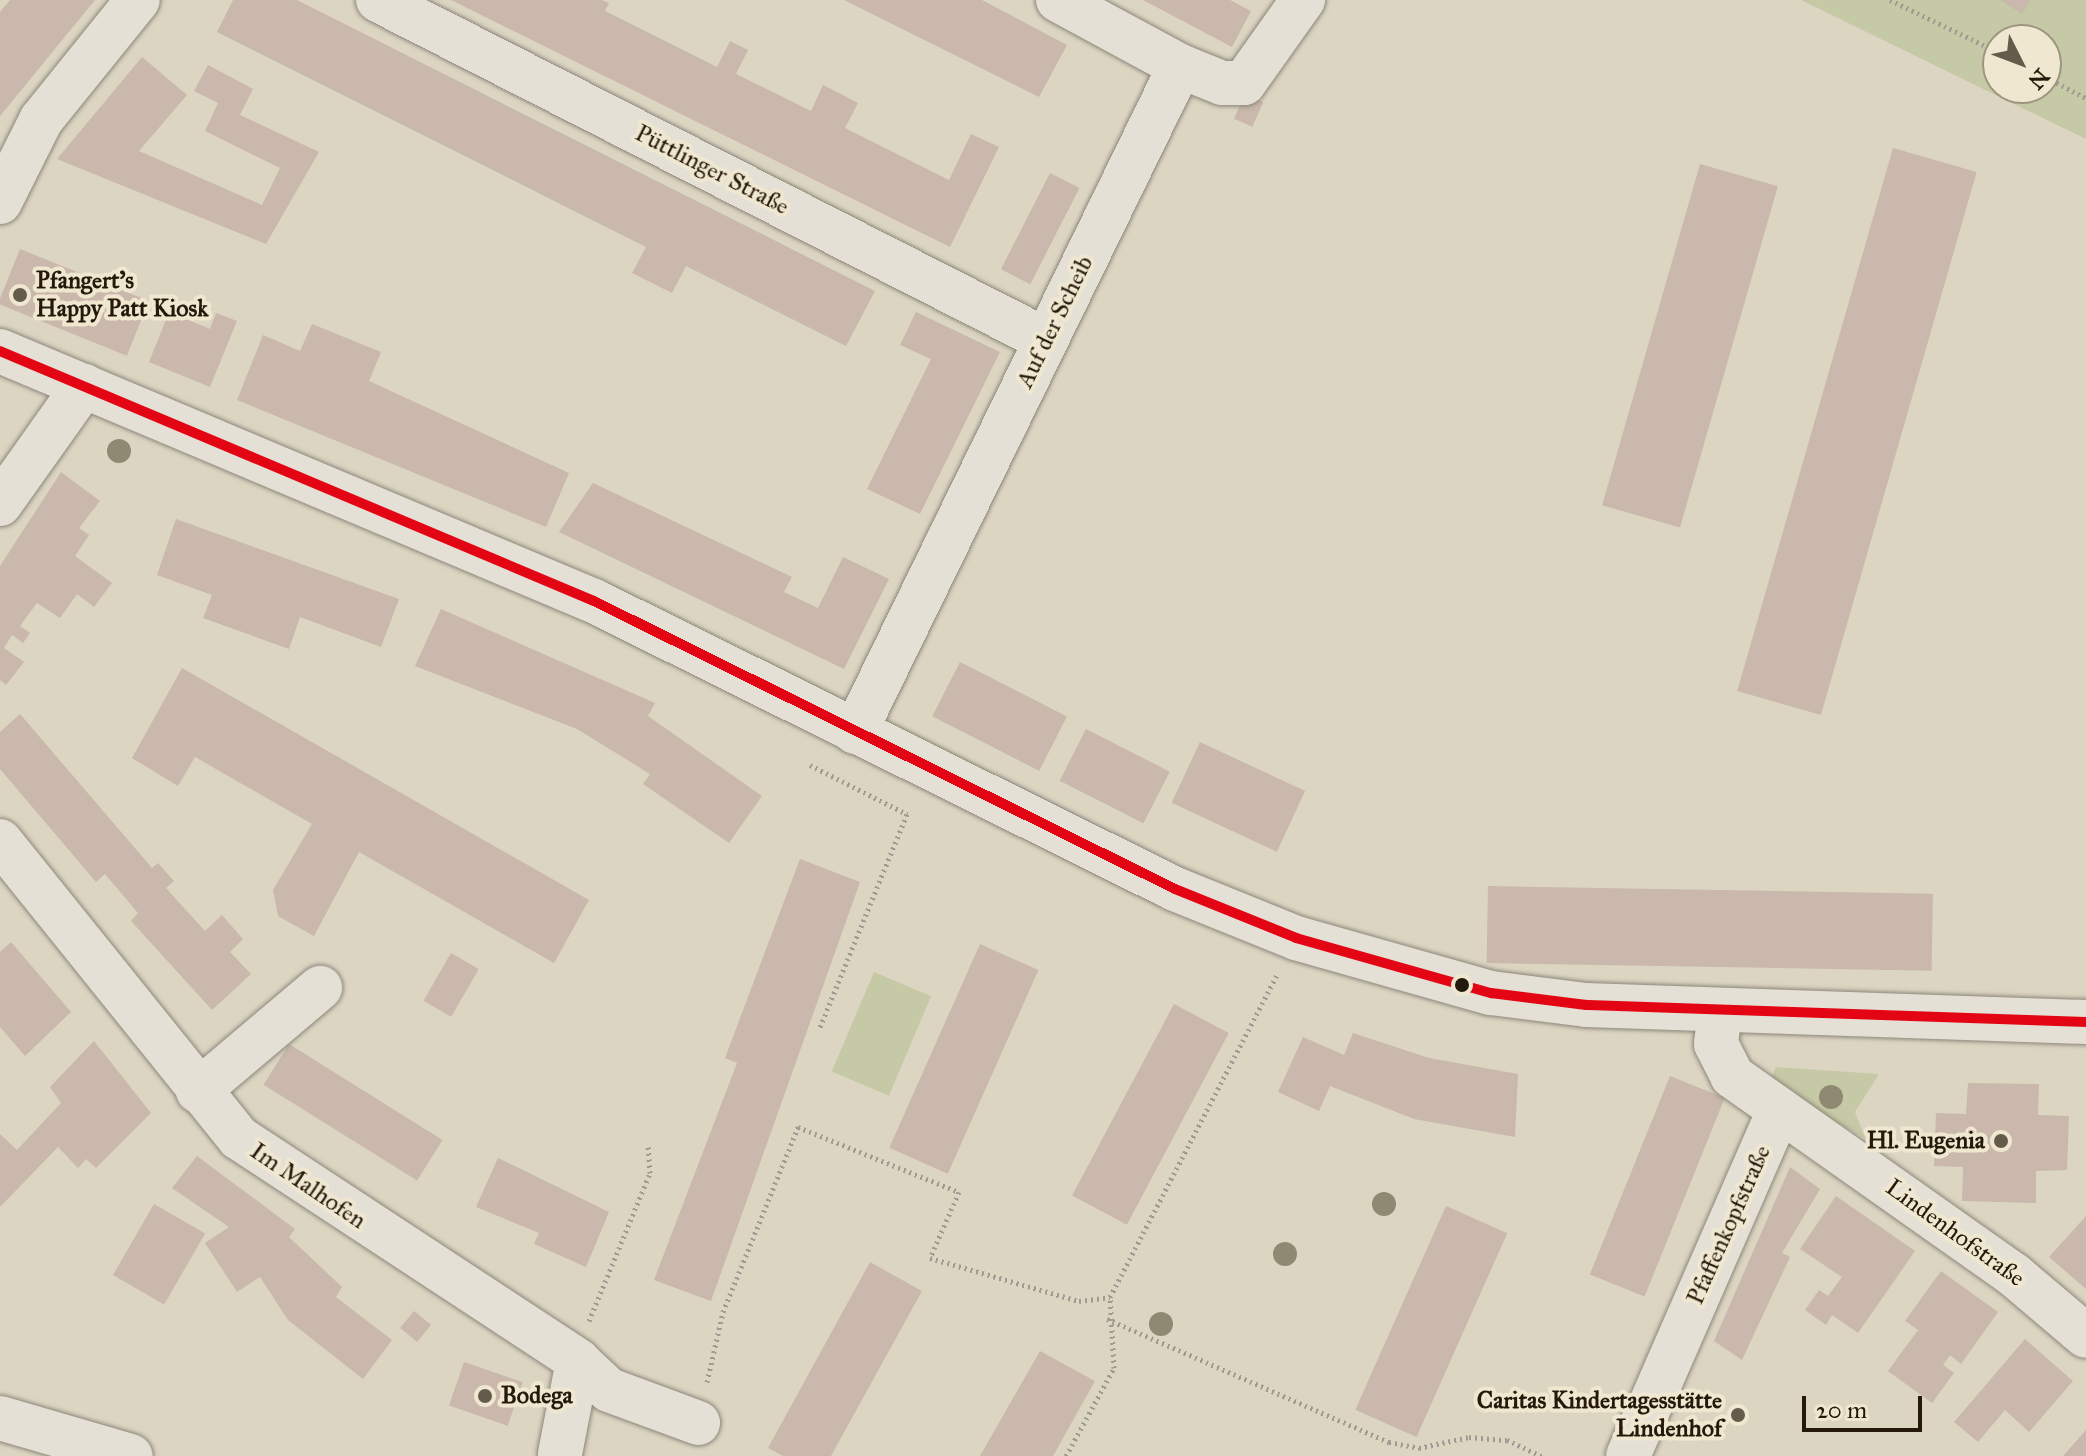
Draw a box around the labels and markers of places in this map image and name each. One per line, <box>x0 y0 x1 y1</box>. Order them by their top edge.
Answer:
place label: Pfangert's Happy Patt Kiosk <box>36 267 208 323</box>
marker: Pfangert's Happy Patt Kiosk <box>11 286 29 304</box>
unlabelled marker <box>1454 977 1470 993</box>
place label: Hl. Eugenia <box>1867 1127 1985 1155</box>
marker: Hl. Eugenia <box>1992 1132 2010 1150</box>
place label: Bodega <box>501 1382 573 1410</box>
marker: Bodega <box>476 1387 494 1405</box>
place label: Caritas Kindertagesstätte Lindenhof <box>1477 1387 1722 1443</box>
marker: Caritas Kindertagesstätte Lindenhof <box>1729 1406 1747 1424</box>

